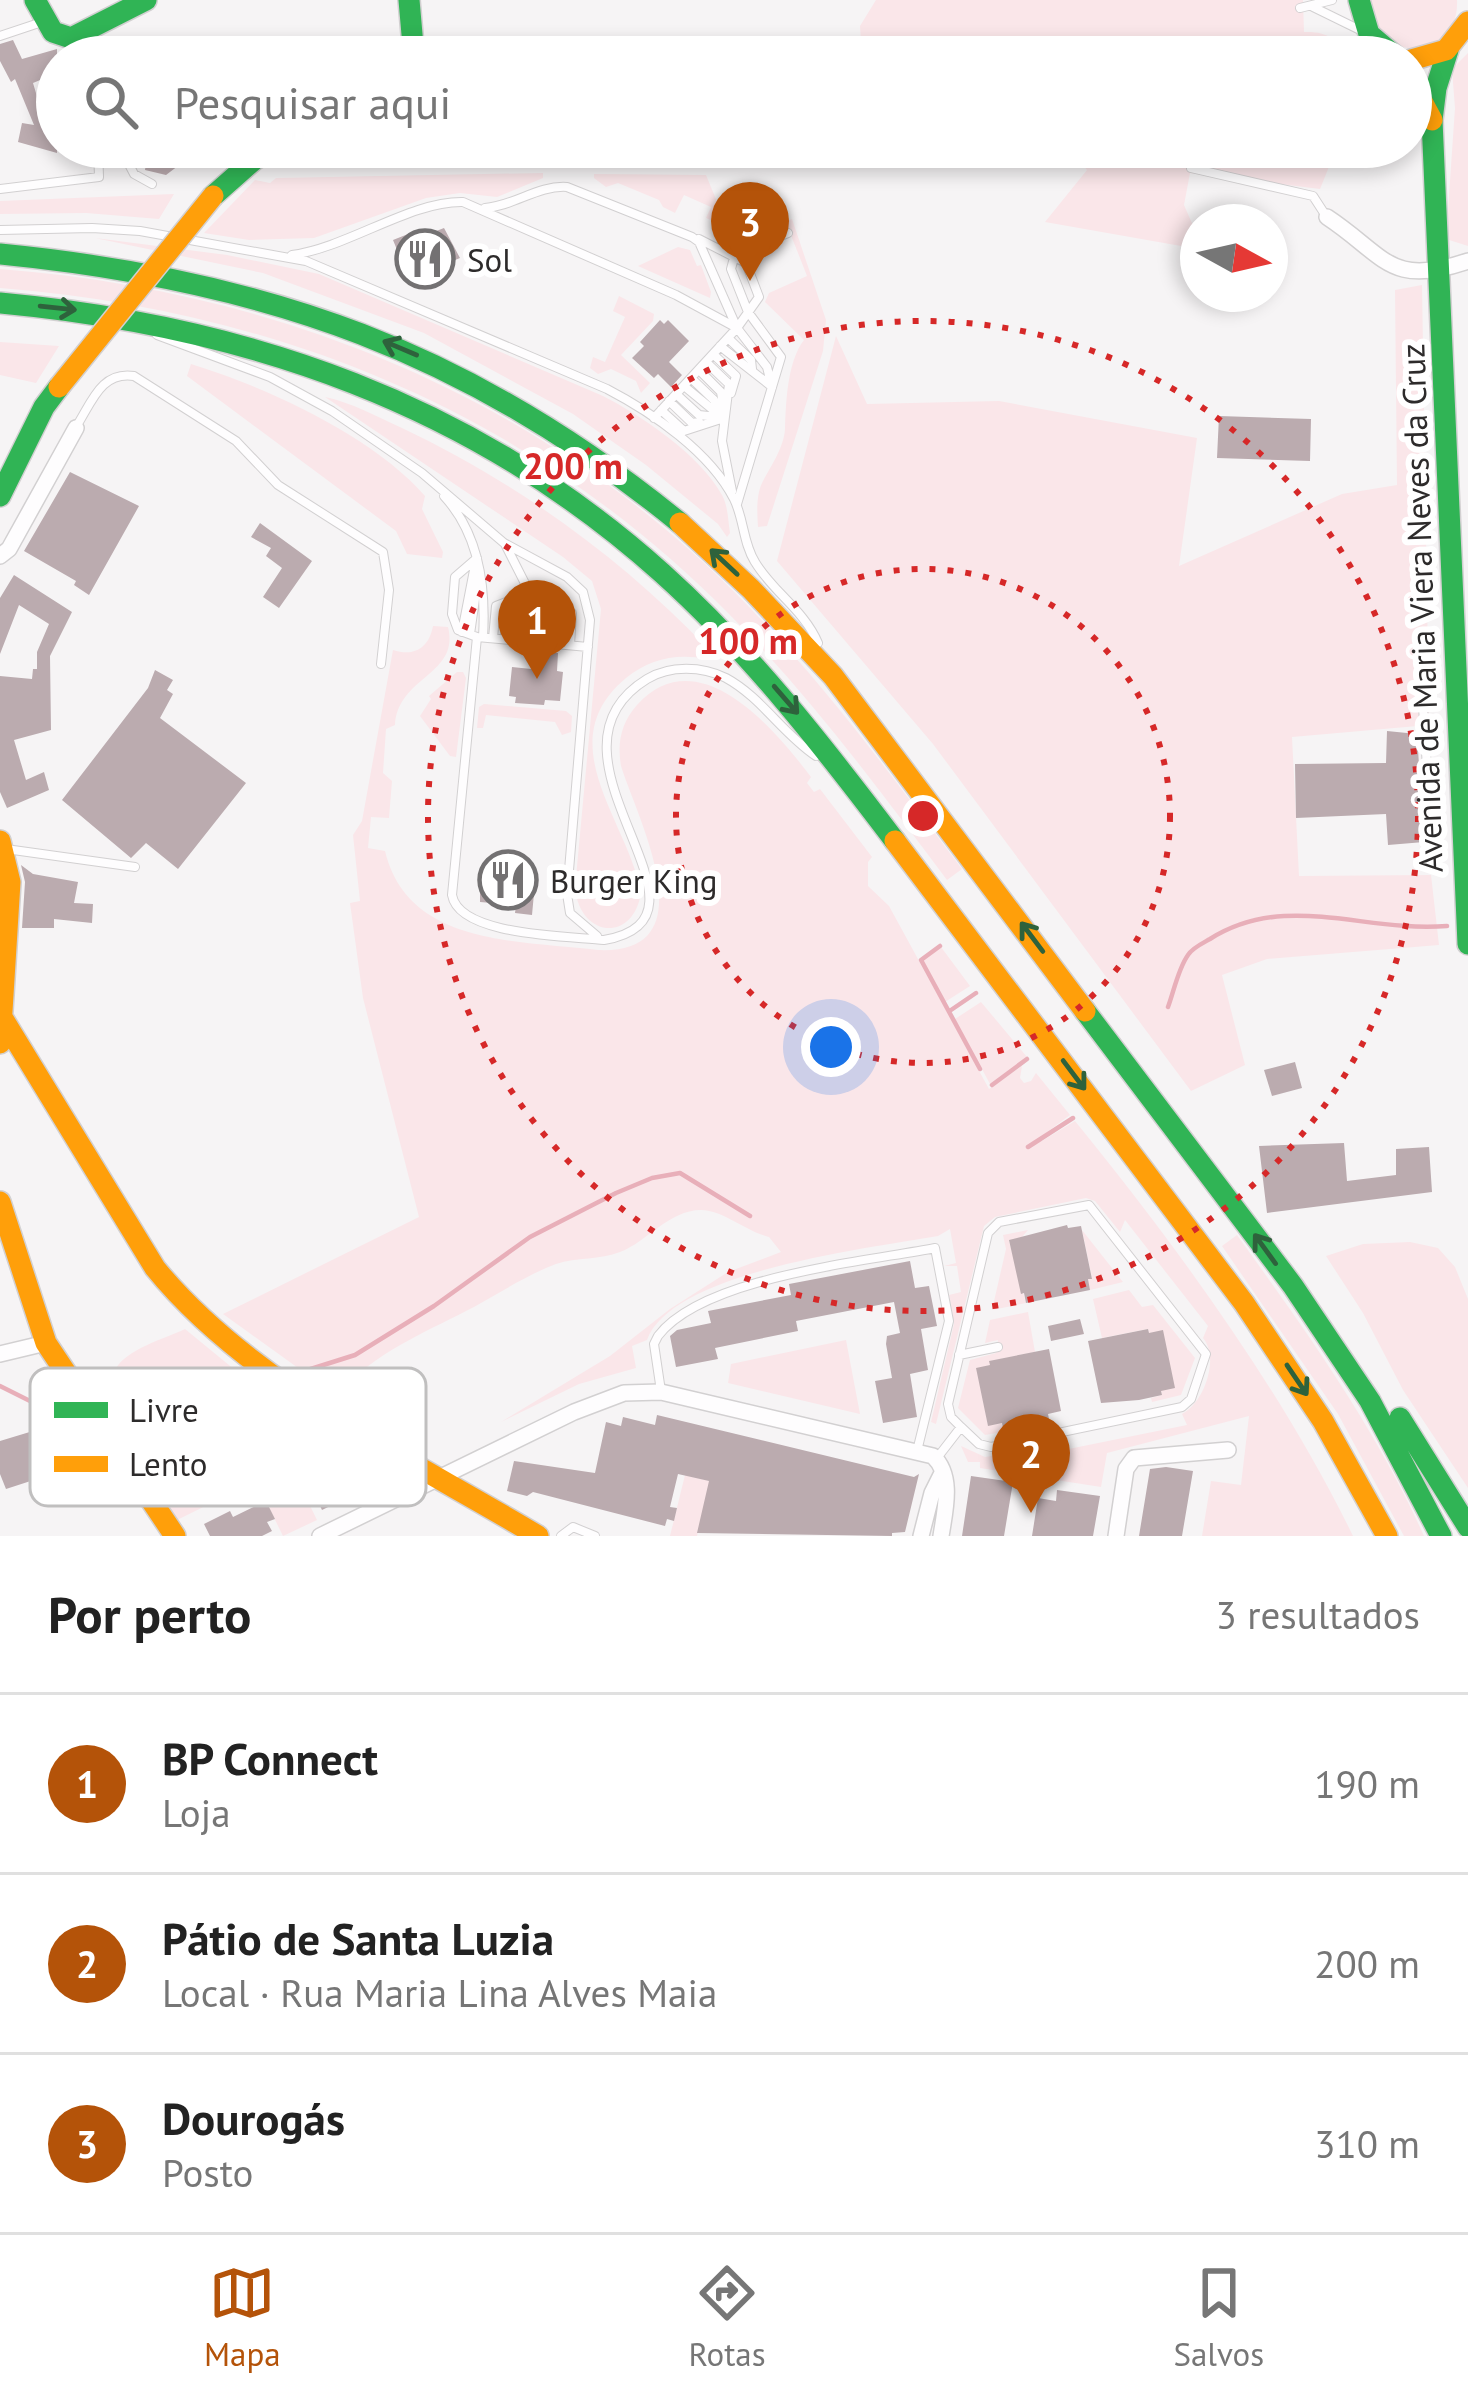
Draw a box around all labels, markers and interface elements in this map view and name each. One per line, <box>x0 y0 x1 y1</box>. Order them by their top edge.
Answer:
search box <box>36 36 1432 168</box>
icon: search <box>78 69 144 135</box>
text: Pesquisar aqui <box>174 73 451 131</box>
pin: 3 <box>711 182 789 281</box>
north arrow <box>1180 204 1288 312</box>
restaurant icon: Sol <box>394 228 456 290</box>
place label: Sol <box>467 238 512 281</box>
one-way arrow <box>38 297 77 320</box>
one-way arrow <box>383 335 419 357</box>
street label: Avenida de Maria Viera Neves da Cruz <box>1390 343 1452 873</box>
text: 200 m <box>523 442 623 489</box>
one-way arrow <box>709 548 739 576</box>
pin: 1 <box>498 580 576 679</box>
text: 100 m <box>698 617 798 664</box>
one-way arrow <box>772 684 799 715</box>
centre of rings <box>902 795 944 837</box>
restaurant icon: Burger King <box>477 849 539 911</box>
place label: Burger King <box>550 859 718 902</box>
one-way arrow <box>1019 921 1045 953</box>
your location <box>801 1017 861 1077</box>
one-way arrow <box>1060 1058 1086 1091</box>
one-way arrow <box>1253 1233 1279 1266</box>
one-way arrow <box>1285 1363 1310 1397</box>
legend <box>30 1368 426 1506</box>
text: Livre <box>129 1388 199 1431</box>
pin: 2 <box>992 1414 1070 1513</box>
text: Lento <box>129 1442 207 1485</box>
text: Por perto <box>48 1581 251 1647</box>
text: 3 resultados <box>1216 1589 1420 1640</box>
text: BP Connect <box>162 1729 378 1787</box>
text: 1 <box>76 1758 98 1809</box>
text: 190 m <box>1314 1758 1420 1809</box>
text: Loja <box>162 1787 231 1838</box>
text: Pátio de Santa Luzia <box>162 1909 554 1967</box>
text: 2 <box>76 1938 98 1989</box>
text: 200 m <box>1314 1938 1420 1989</box>
text: Local · Rua Maria Lina Alves Maia <box>162 1967 717 2018</box>
text: Dourogás <box>162 2089 345 2147</box>
text: 3 <box>76 2118 98 2169</box>
text: 310 m <box>1314 2118 1420 2169</box>
text: Posto <box>162 2147 253 2198</box>
tab: Mapa <box>204 2260 281 2375</box>
tab: Rotas <box>688 2260 766 2375</box>
tab: Salvos <box>1173 2260 1264 2375</box>

